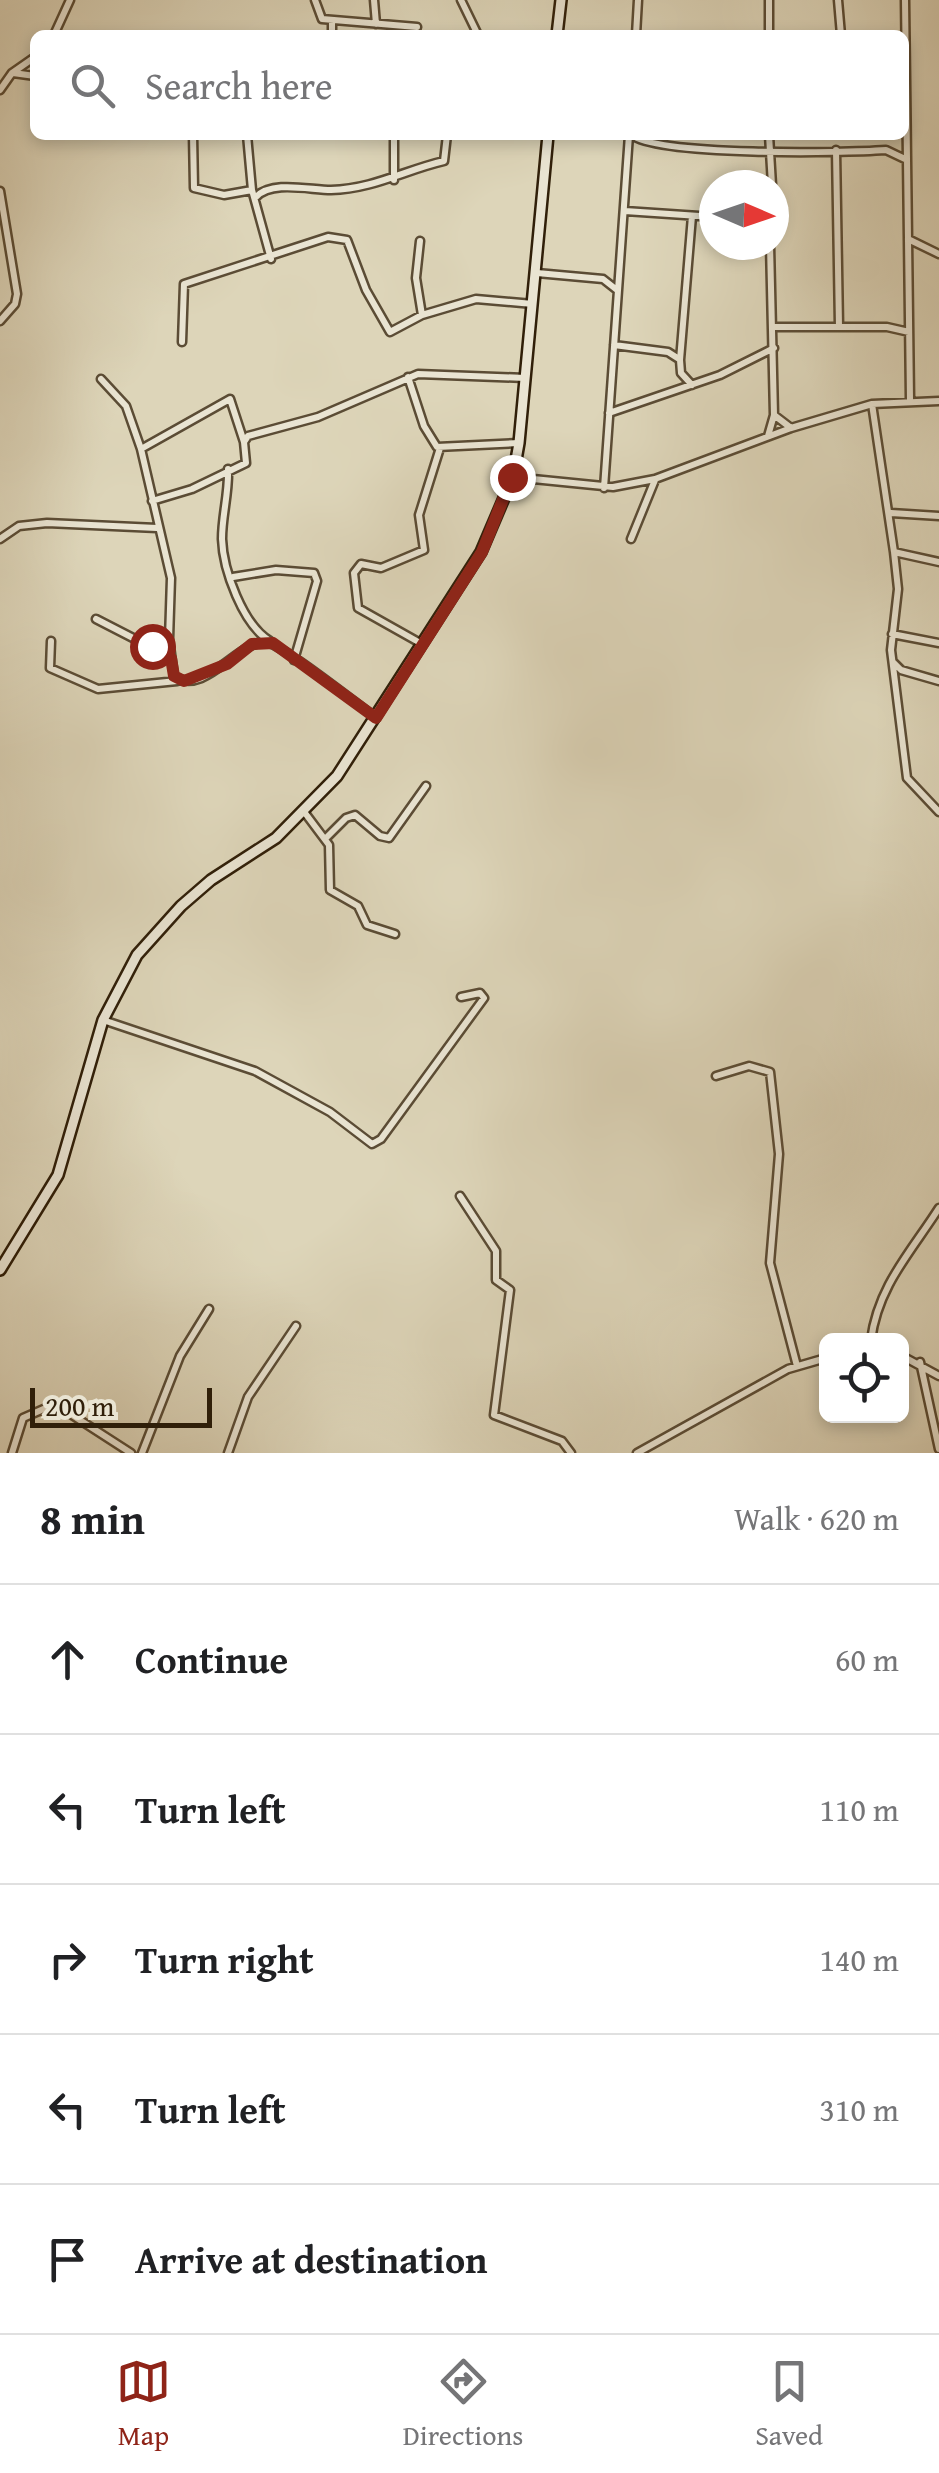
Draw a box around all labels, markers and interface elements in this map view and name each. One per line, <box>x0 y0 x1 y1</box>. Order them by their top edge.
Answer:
search box <box>30 30 909 140</box>
text: Search here <box>145 57 333 113</box>
icon: search <box>65 58 120 113</box>
north arrow <box>699 170 789 260</box>
route end <box>490 455 536 501</box>
route start <box>130 624 176 670</box>
map controls <box>819 1333 909 1423</box>
button: locate <box>819 1333 909 1423</box>
scale bar <box>30 1383 212 1428</box>
text: 200 m <box>45 1385 114 1426</box>
text: 8 min <box>40 1488 145 1549</box>
text: Walk · 620 m <box>734 1495 899 1542</box>
text: Continue <box>135 1631 288 1687</box>
icon: ahead <box>40 1632 95 1687</box>
text: 60 m <box>835 1636 899 1683</box>
text: Turn left <box>135 1781 286 1837</box>
icon: left <box>40 1782 95 1837</box>
text: 110 m <box>820 1786 899 1833</box>
text: Turn right <box>135 1931 314 1987</box>
icon: right <box>40 1932 95 1987</box>
text: 140 m <box>820 1936 899 1983</box>
text: Turn left <box>135 2081 286 2137</box>
icon: left <box>40 2082 95 2137</box>
text: 310 m <box>820 2086 899 2133</box>
text: Arrive at destination <box>135 2231 488 2287</box>
icon: arrive <box>40 2232 95 2287</box>
tab: Map <box>116 2354 171 2455</box>
tab: Directions <box>403 2354 523 2455</box>
tab: Saved <box>755 2354 823 2455</box>

